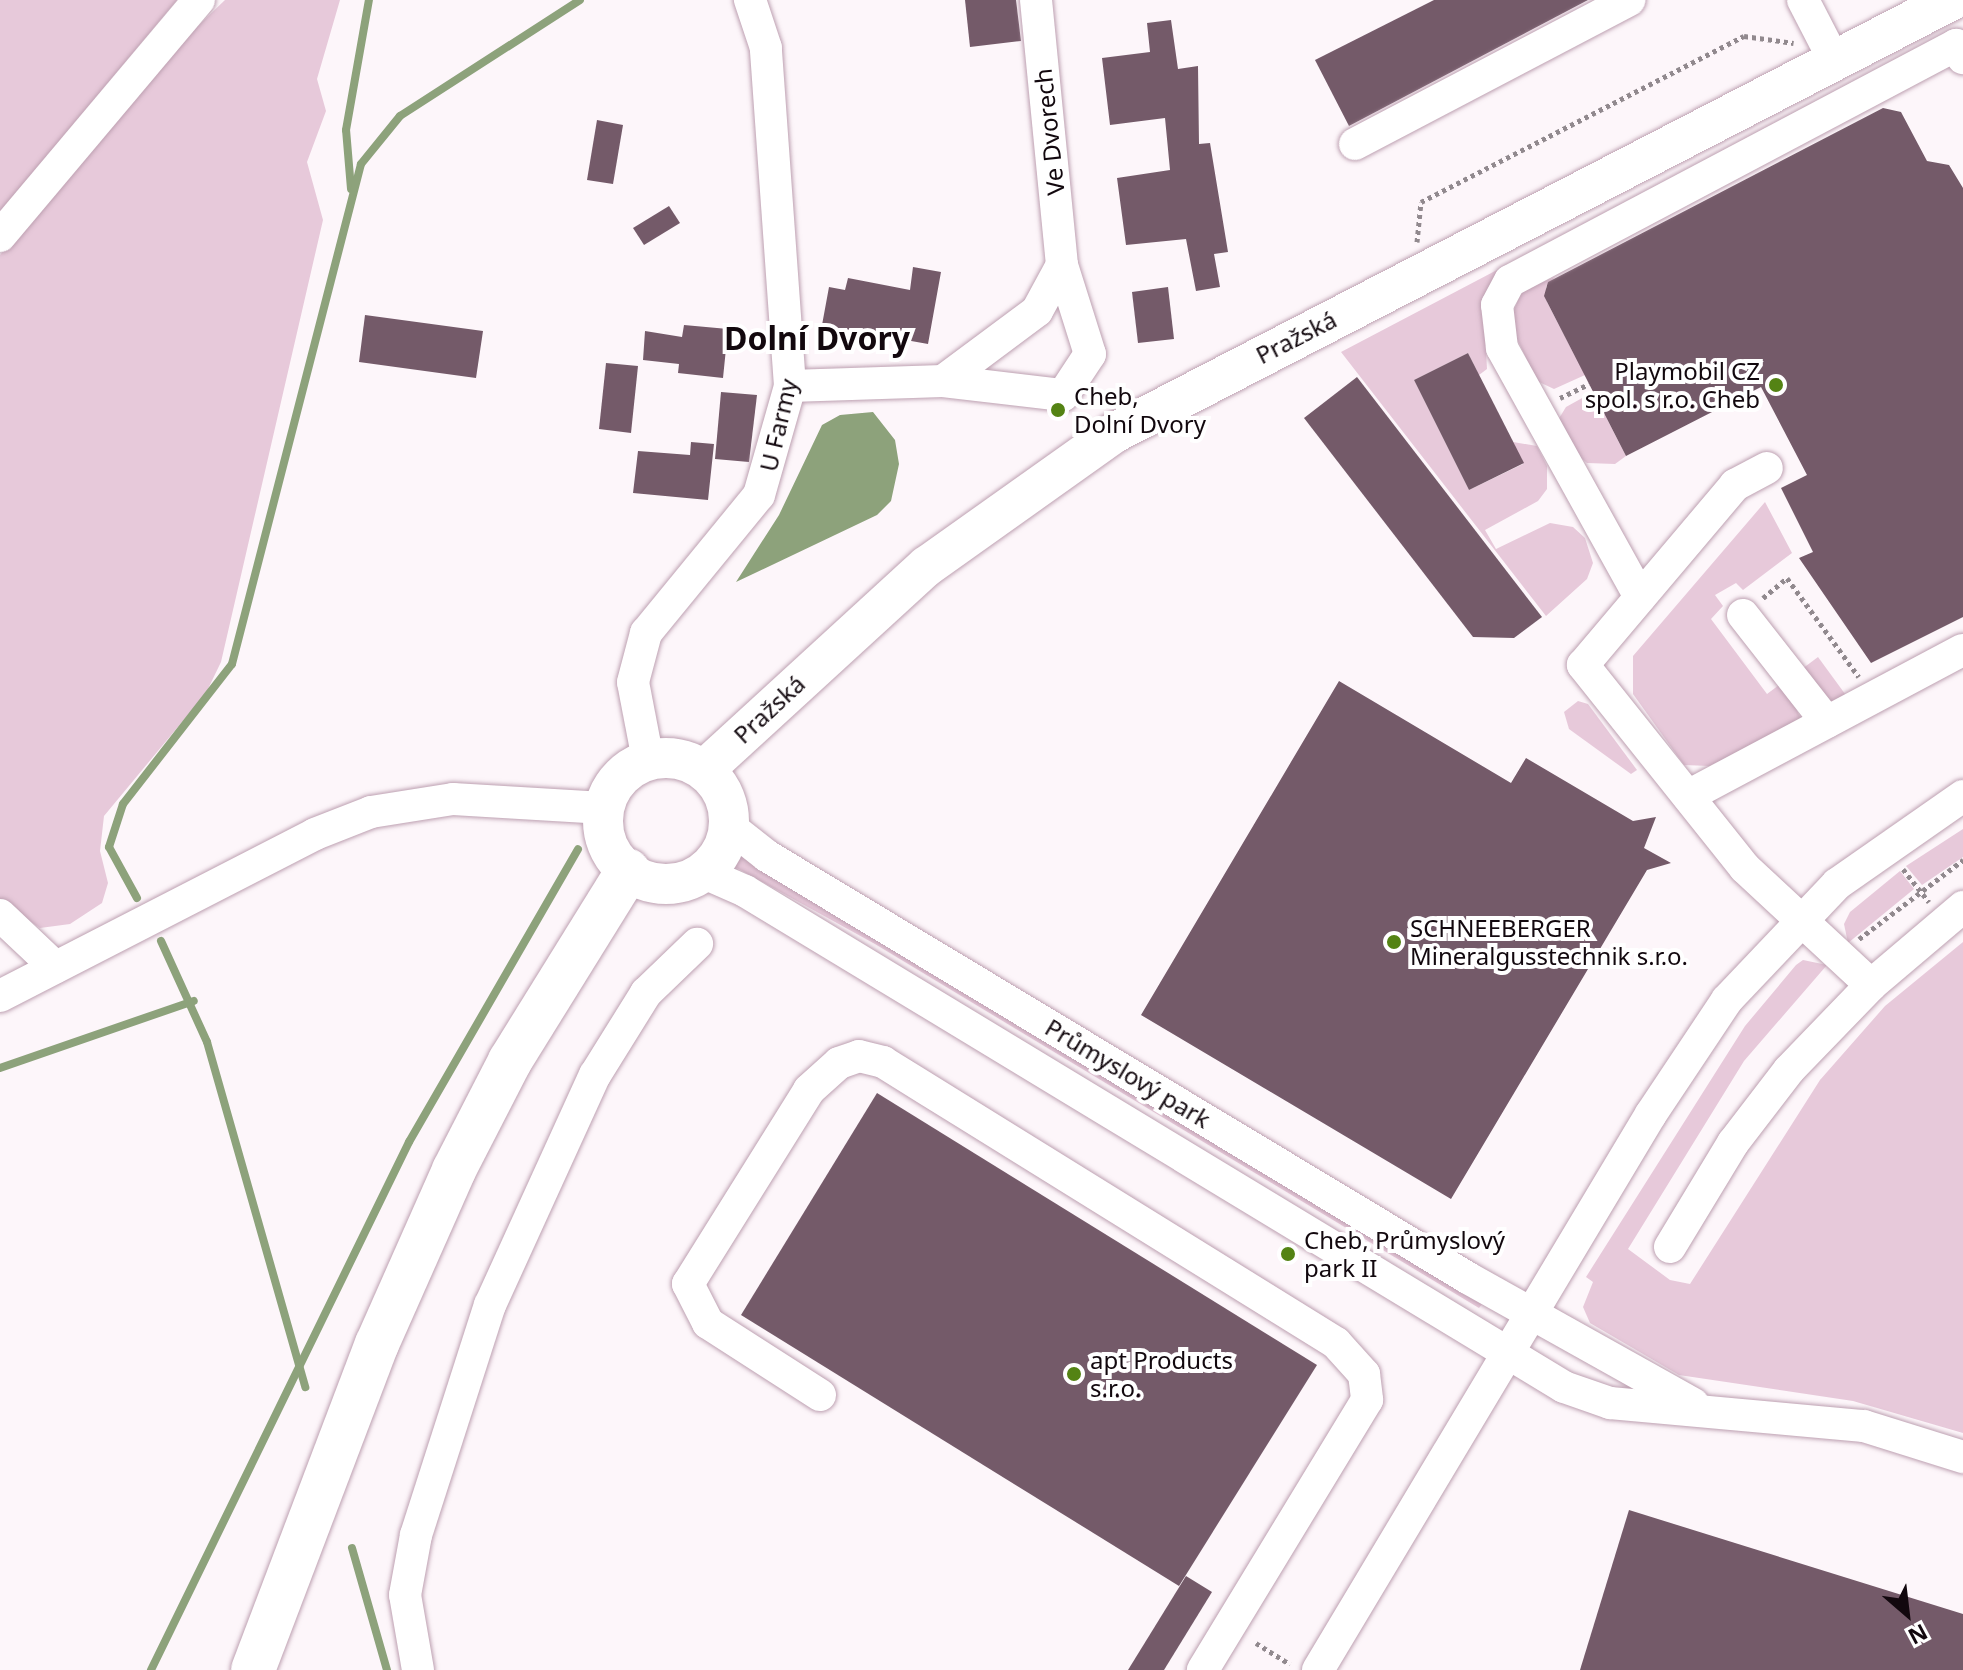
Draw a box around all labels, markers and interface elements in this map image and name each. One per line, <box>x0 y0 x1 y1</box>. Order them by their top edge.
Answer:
street label: Ve Dvorech <box>1028 67 1070 197</box>
street label: Pražská <box>1251 305 1341 369</box>
district label: Dolní Dvory <box>724 319 910 357</box>
place label: Playmobil CZ spol. s r.o. Cheb <box>1585 357 1760 413</box>
street label: U Farmy <box>753 376 803 474</box>
marker: Playmobil CZ spol. s r.o. Cheb <box>1767 376 1785 394</box>
place label: Cheb, Dolní Dvory <box>1074 382 1206 438</box>
marker: Cheb, Dolní Dvory <box>1049 401 1067 419</box>
street label: Pražská <box>728 669 810 749</box>
place label: SCHNEEBERGER Mineralgusstechnik s.r.o. <box>1410 914 1688 970</box>
marker: SCHNEEBERGER Mineralgusstechnik s.r.o. <box>1385 933 1403 951</box>
street label: Průmyslový park <box>1040 1012 1216 1134</box>
place label: Cheb, Průmyslový park II <box>1304 1226 1505 1282</box>
marker: Cheb, Průmyslový park II <box>1279 1245 1297 1263</box>
place label: apt Products s.r.o. <box>1090 1346 1233 1402</box>
marker: apt Products s.r.o. <box>1065 1365 1083 1383</box>
north arrow <box>1867 1574 1947 1654</box>
text: N <box>1903 1618 1933 1653</box>

